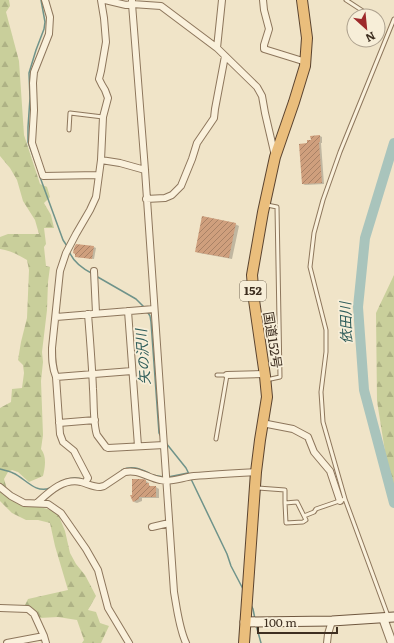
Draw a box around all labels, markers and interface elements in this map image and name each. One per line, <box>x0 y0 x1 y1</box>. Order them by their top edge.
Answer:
north arrow <box>346 8 386 48</box>
text: N <box>363 29 379 47</box>
road number: 152 <box>240 281 266 301</box>
water label: 依田川 <box>334 300 356 344</box>
street label: 国道152号 <box>260 310 287 370</box>
water label: 矢の沢川 <box>130 326 154 386</box>
scale bar <box>258 609 337 635</box>
text: 100 m <box>264 613 297 631</box>

